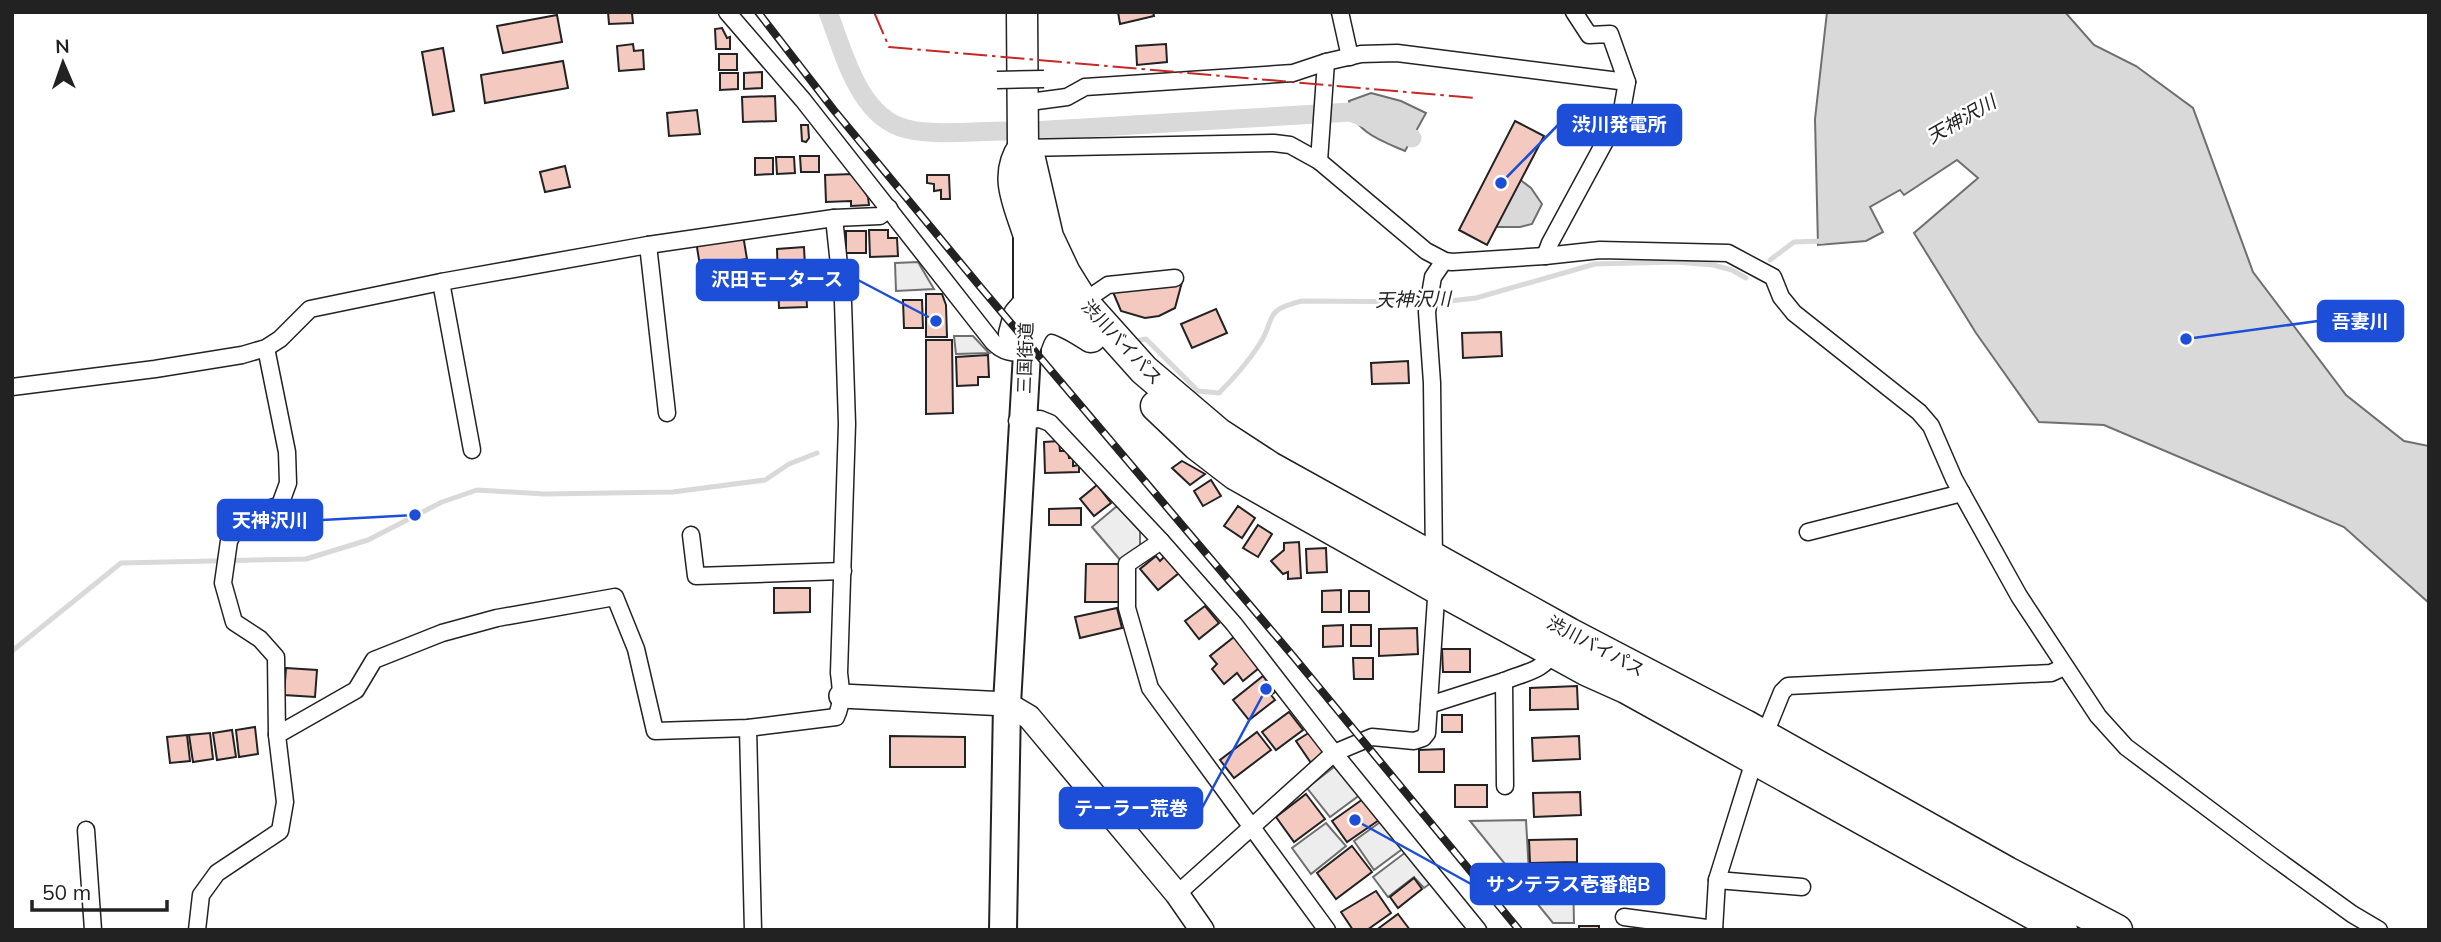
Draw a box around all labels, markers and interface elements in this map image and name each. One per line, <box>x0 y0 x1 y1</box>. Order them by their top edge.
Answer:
north arrow <box>28 28 98 98</box>
text: N <box>55 34 70 58</box>
water label: 天神沢川 <box>1922 89 2002 148</box>
callout: 渋川発電所 <box>1558 105 1681 145</box>
text: 渋川発電所 <box>1571 112 1667 136</box>
callout: 沢田モータース <box>697 260 858 300</box>
text: 沢田モータース <box>711 267 843 291</box>
water label: 天神沢川 <box>1375 286 1453 312</box>
street label: 渋川バイパス <box>1077 295 1167 389</box>
callout: 吾妻川 <box>2318 301 2403 341</box>
text: 吾妻川 <box>2331 309 2389 333</box>
street label: 三国街道 <box>1012 322 1038 394</box>
callout: 天神沢川 <box>218 500 322 540</box>
text: 天神沢川 <box>232 508 308 532</box>
street label: 渋川バイパス <box>1543 611 1649 681</box>
callout: テーラー荒巻 <box>1060 788 1202 828</box>
text: テーラー荒巻 <box>1074 796 1188 820</box>
callout: サンテラス壱番館B <box>1471 864 1664 904</box>
scale bar <box>32 869 166 913</box>
text: サンテラス壱番館B <box>1486 872 1650 896</box>
text: 50 m <box>42 879 91 905</box>

